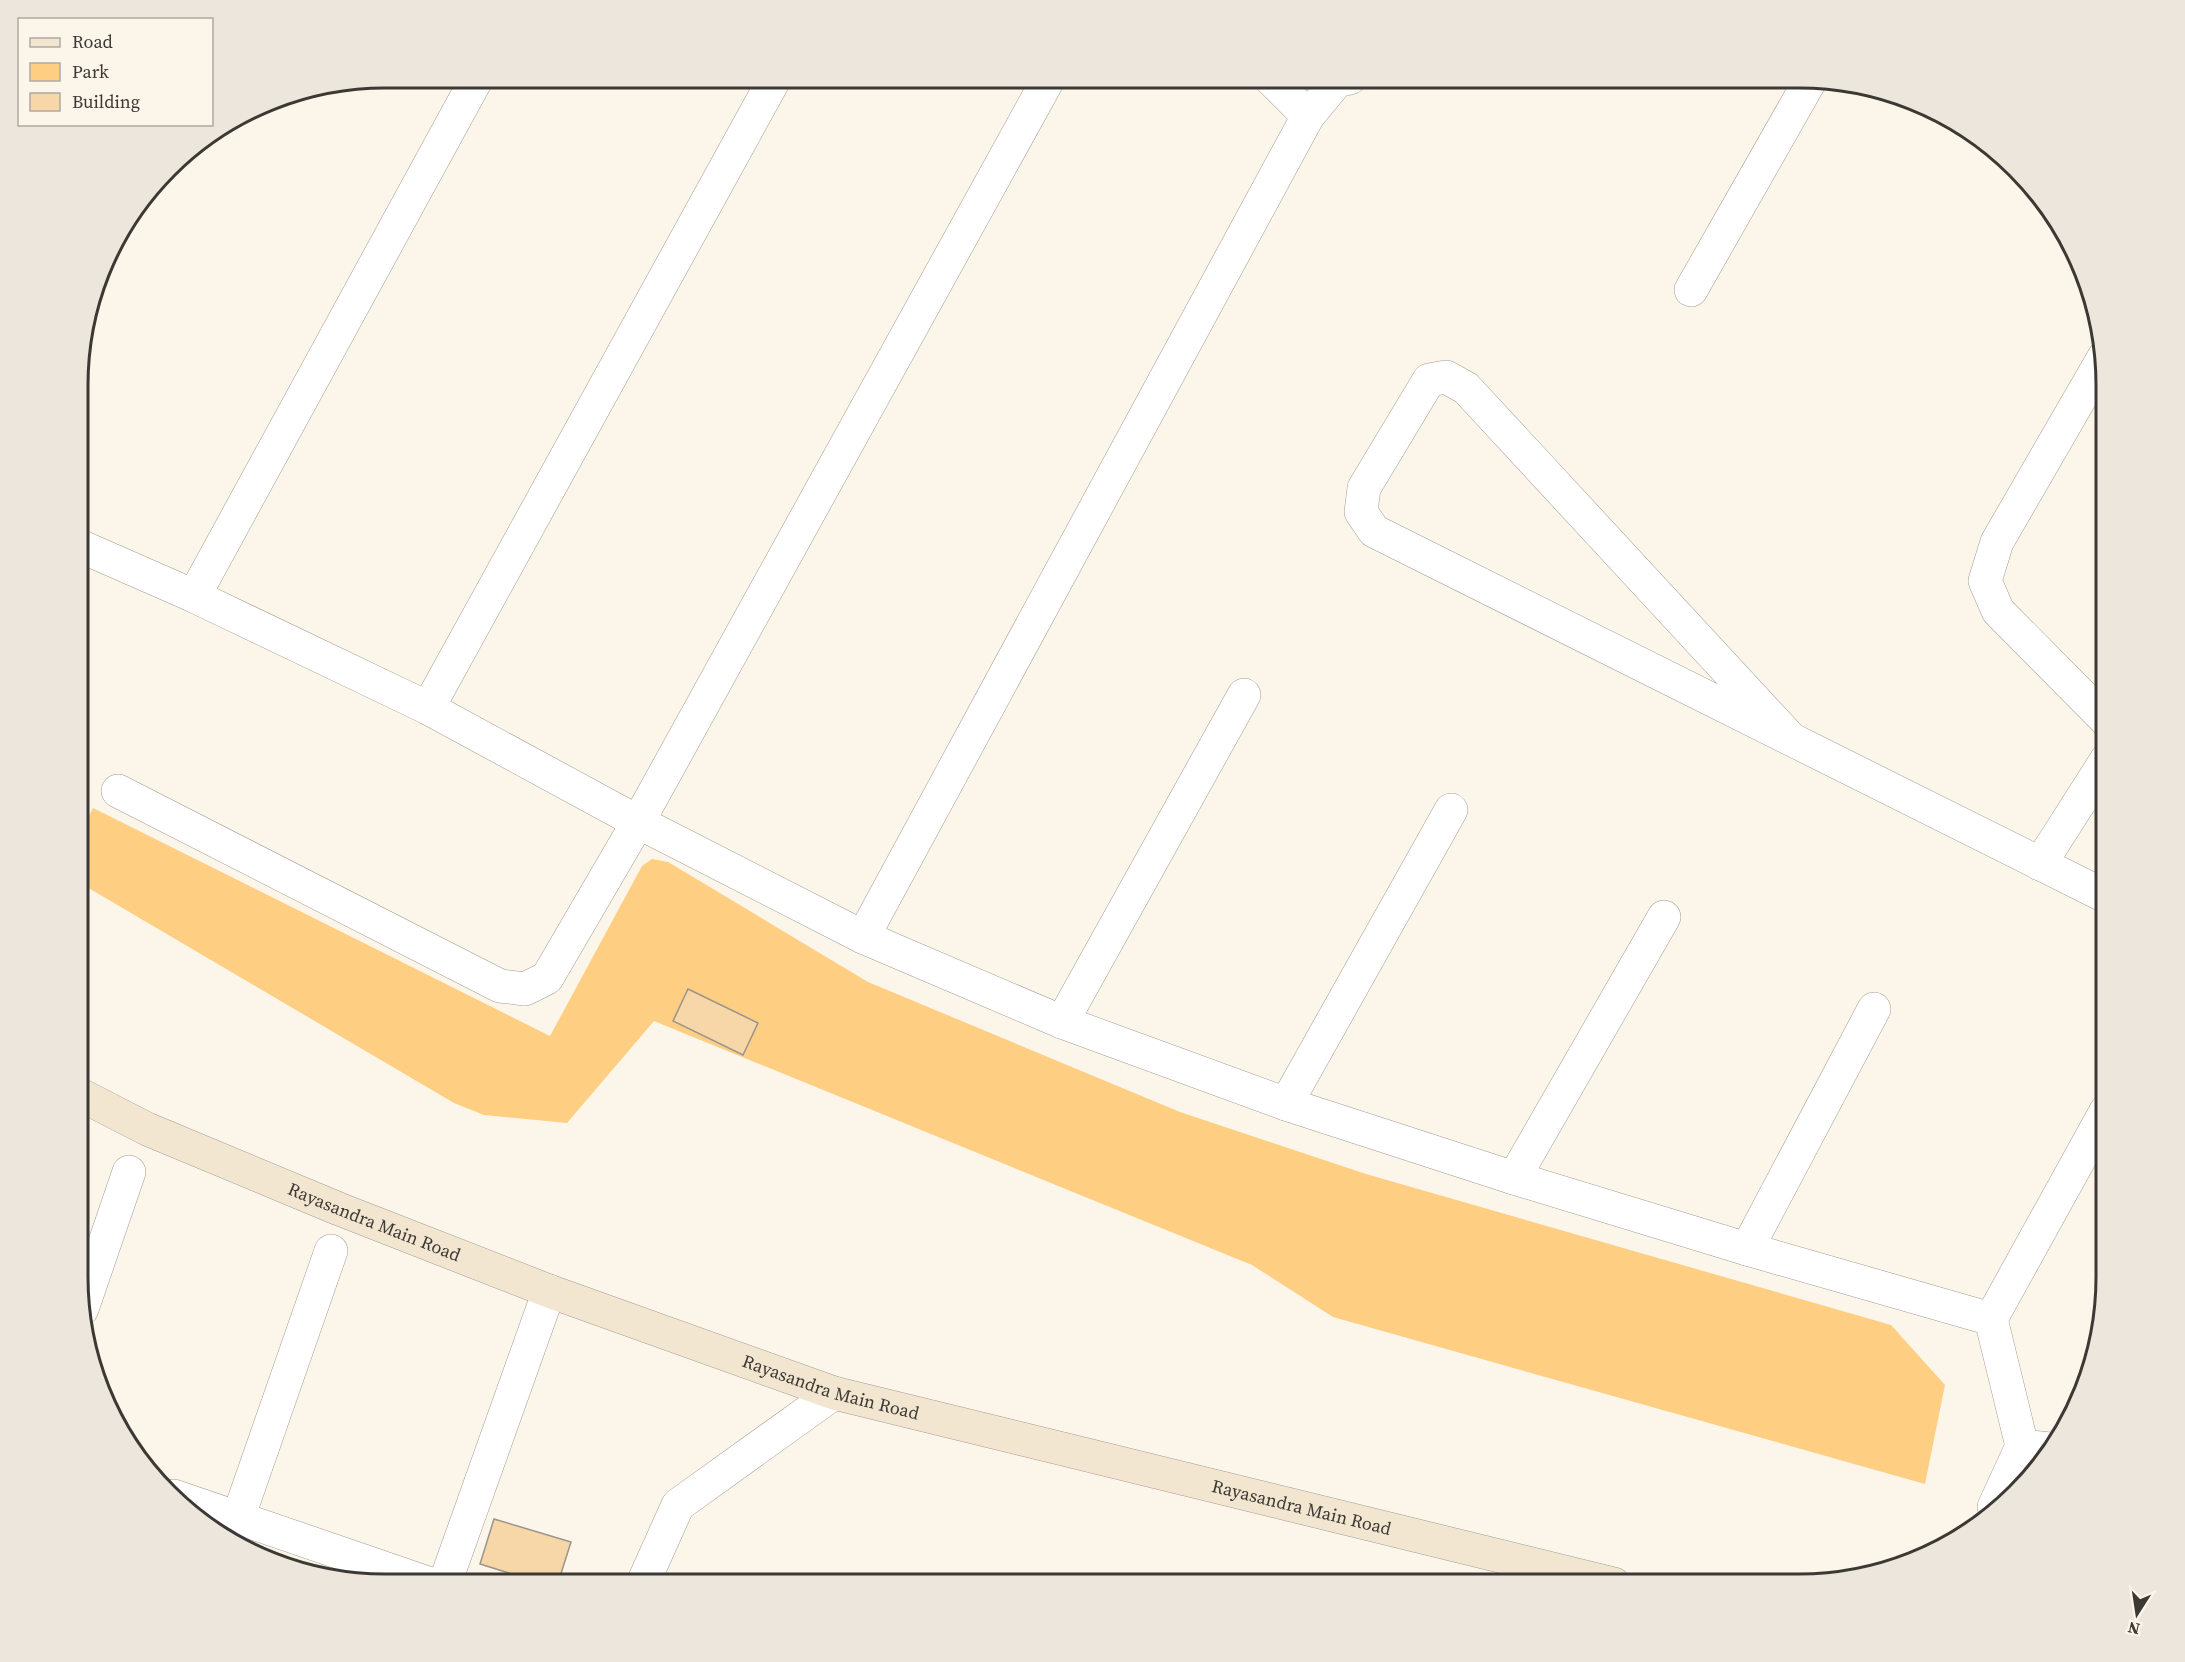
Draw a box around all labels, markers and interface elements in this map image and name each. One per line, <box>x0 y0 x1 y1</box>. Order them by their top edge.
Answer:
legend <box>18 18 213 126</box>
text: Road <box>72 29 113 54</box>
text: Park <box>72 59 109 84</box>
text: Building <box>72 89 140 114</box>
street label: Rayasandra Main Road <box>284 1176 464 1267</box>
street label: Rayasandra Main Road <box>739 1348 922 1425</box>
street label: Rayasandra Main Road <box>1209 1473 1394 1541</box>
north arrow <box>2107 1584 2167 1644</box>
text: N <box>2126 1617 2142 1641</box>

